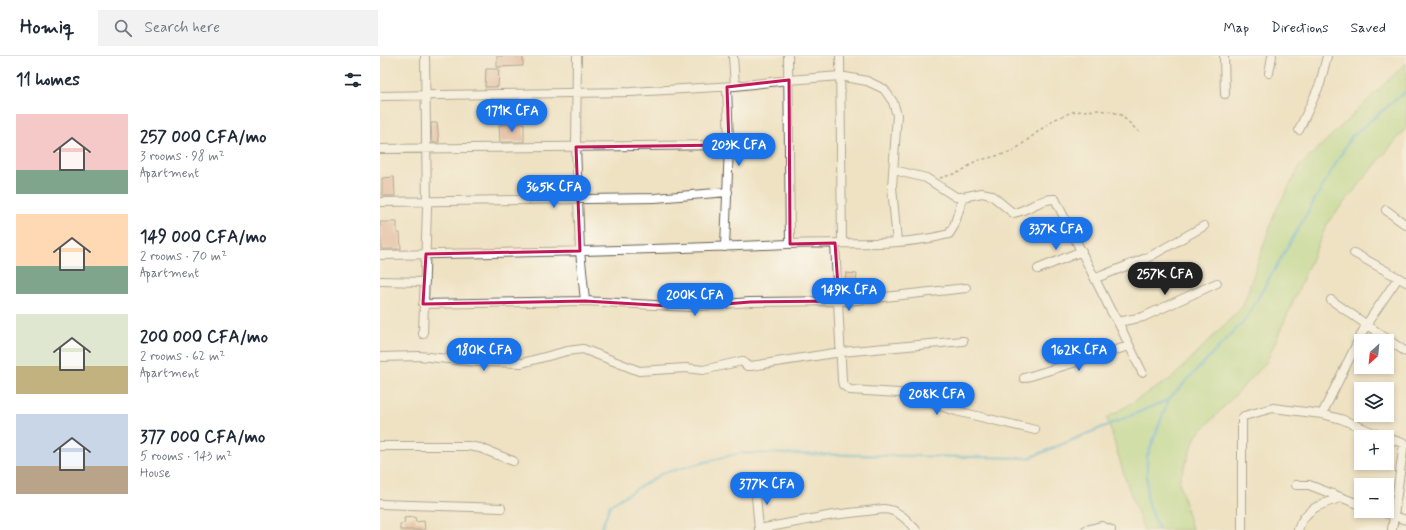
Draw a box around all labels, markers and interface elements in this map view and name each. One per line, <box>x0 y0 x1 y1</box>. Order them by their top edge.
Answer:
search box <box>98 10 378 46</box>
text: Homiq <box>20 15 74 40</box>
icon: search <box>112 17 134 39</box>
text: Search here <box>144 18 220 38</box>
text: Map <box>1223 19 1249 37</box>
text: Directions <box>1271 19 1329 37</box>
text: Saved <box>1351 19 1386 37</box>
text: 11 homes <box>16 69 80 91</box>
icon: filters <box>342 69 364 91</box>
pin: 171K CFA <box>471 99 553 133</box>
text: 171K CFA <box>485 103 539 120</box>
text: 257 000 CFA/mo <box>140 126 267 148</box>
icon: home <box>48 130 96 178</box>
pin: 203K CFA <box>698 133 780 167</box>
text: 203K CFA <box>711 137 767 154</box>
text: 3 rooms · 98 m² <box>140 148 225 165</box>
text: Apartment <box>140 165 199 182</box>
pin: 365K CFA <box>513 175 595 209</box>
text: 365K CFA <box>526 179 582 196</box>
pin: 337K CFA <box>1015 217 1097 251</box>
text: 337K CFA <box>1029 221 1083 238</box>
text: 149 000 CFA/mo <box>140 226 267 248</box>
icon: home <box>48 230 96 278</box>
text: 2 rooms · 70 m² <box>140 248 227 265</box>
pin: 257K CFA <box>1124 262 1206 296</box>
text: Apartment <box>140 265 199 282</box>
text: 257K CFA <box>1137 266 1193 283</box>
pin: 149K CFA <box>808 278 890 312</box>
text: 149K CFA <box>821 282 877 299</box>
pin: 200K CFA <box>654 283 736 317</box>
text: 200K CFA <box>666 287 724 304</box>
text: 200 000 CFA/mo <box>140 326 268 348</box>
icon: home <box>48 330 96 378</box>
north arrow <box>1354 334 1394 374</box>
map controls <box>1354 334 1394 518</box>
pin: 180K CFA <box>443 338 525 372</box>
pin: 162K CFA <box>1038 338 1120 372</box>
text: 180K CFA <box>456 342 512 359</box>
text: 162K CFA <box>1051 342 1107 359</box>
text: 2 rooms · 62 m² <box>140 348 225 365</box>
text: Apartment <box>140 365 199 382</box>
pin: 208K CFA <box>896 382 978 416</box>
button: layers <box>1354 382 1394 422</box>
text: 208K CFA <box>909 386 965 403</box>
text: 377 000 CFA/mo <box>140 426 265 448</box>
icon: home <box>48 430 96 478</box>
button: + <box>1354 430 1394 470</box>
text: 5 rooms · 143 m² <box>140 448 232 465</box>
text: House <box>140 465 171 482</box>
pin: 377K CFA <box>726 472 808 506</box>
text: 377K CFA <box>739 476 795 493</box>
button: − <box>1354 478 1394 518</box>

